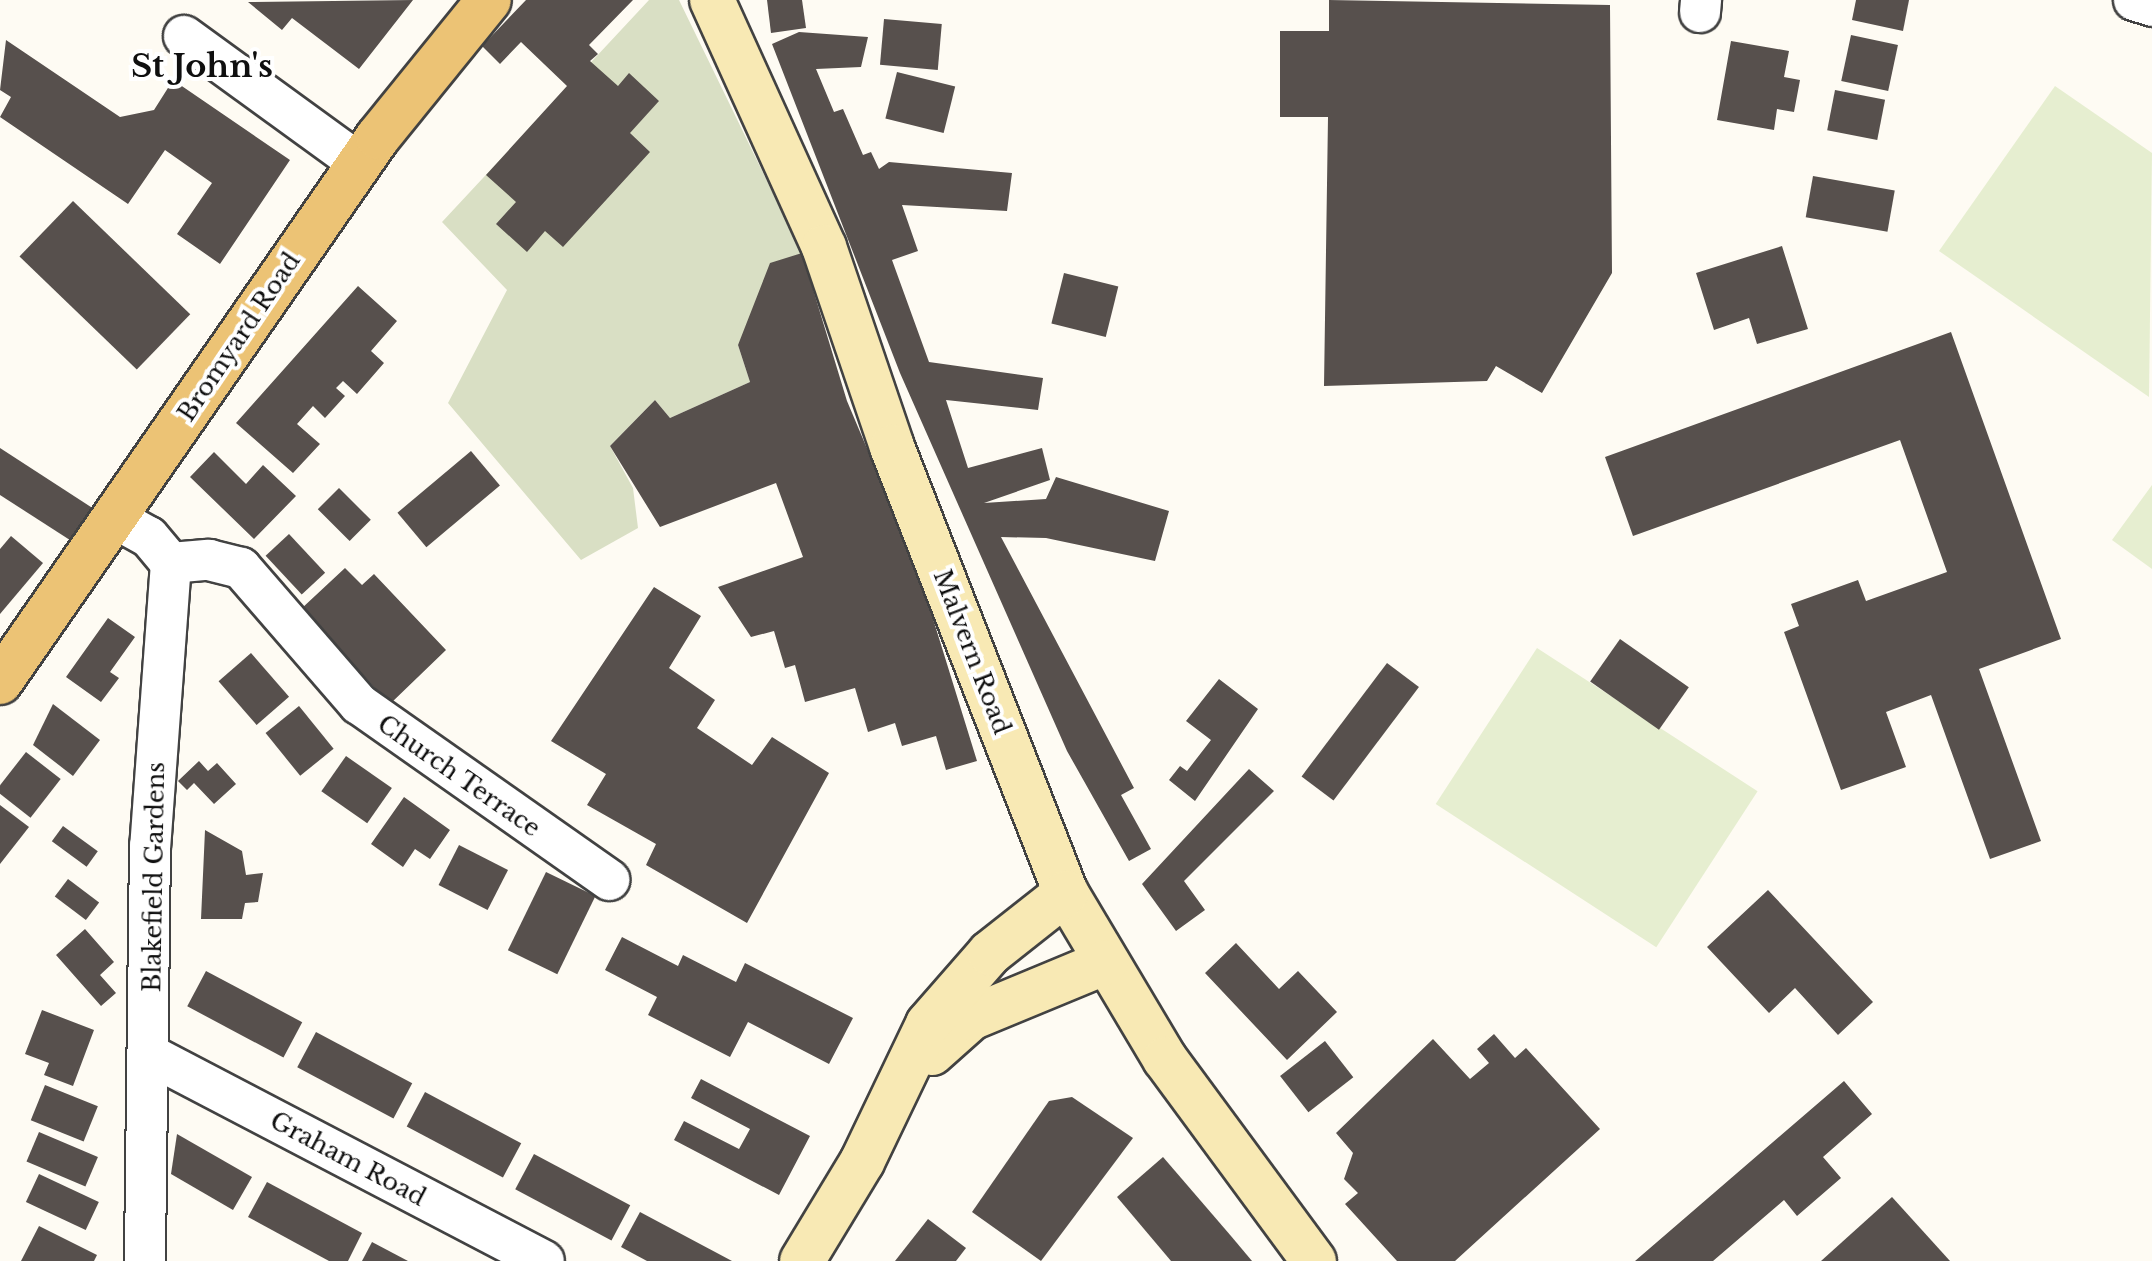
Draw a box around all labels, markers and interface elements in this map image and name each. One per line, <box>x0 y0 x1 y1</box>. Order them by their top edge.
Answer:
district label: St John's <box>131 47 273 85</box>
street label: Bromyard Road <box>172 247 306 427</box>
street label: Malvern Road <box>927 566 1017 738</box>
street label: Church Terrace <box>372 709 546 843</box>
street label: Blakefield Gardens <box>138 762 170 992</box>
street label: Graham Road <box>265 1106 431 1212</box>

